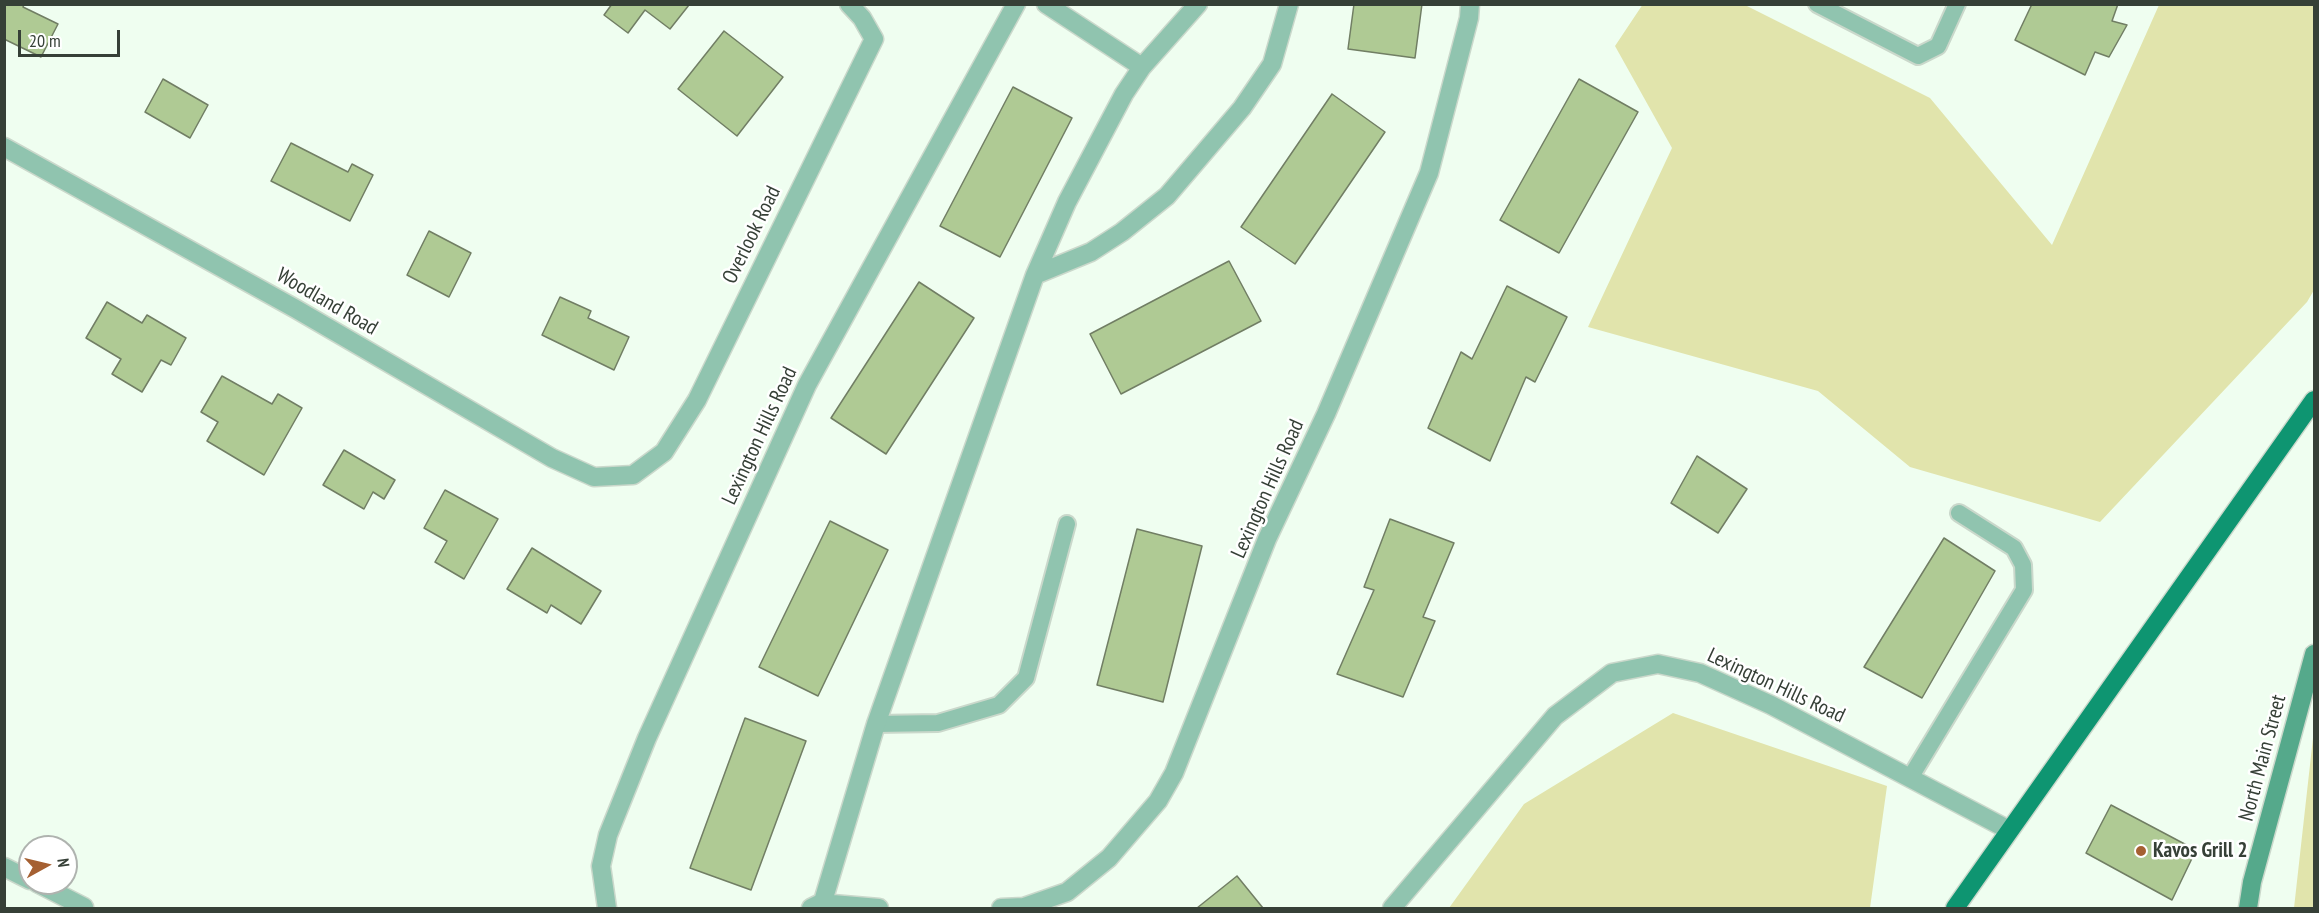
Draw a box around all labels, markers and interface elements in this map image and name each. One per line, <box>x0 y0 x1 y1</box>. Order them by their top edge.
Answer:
scale bar <box>21 18 123 56</box>
text: 20 m <box>29 29 61 52</box>
street label: Overlook Road <box>718 182 786 288</box>
street label: Woodland Road <box>272 263 382 341</box>
street label: Lexington Hills Road <box>717 363 803 509</box>
street label: Lexington Hills Road <box>1226 416 1310 562</box>
street label: Lexington Hills Road <box>1703 643 1849 729</box>
street label: North Main Street <box>2234 692 2292 824</box>
north arrow <box>18 835 78 895</box>
place label: Kavos Grill 2 <box>2153 838 2247 864</box>
marker: Kavos Grill 2 <box>2134 844 2148 858</box>
text: N <box>53 857 74 868</box>

